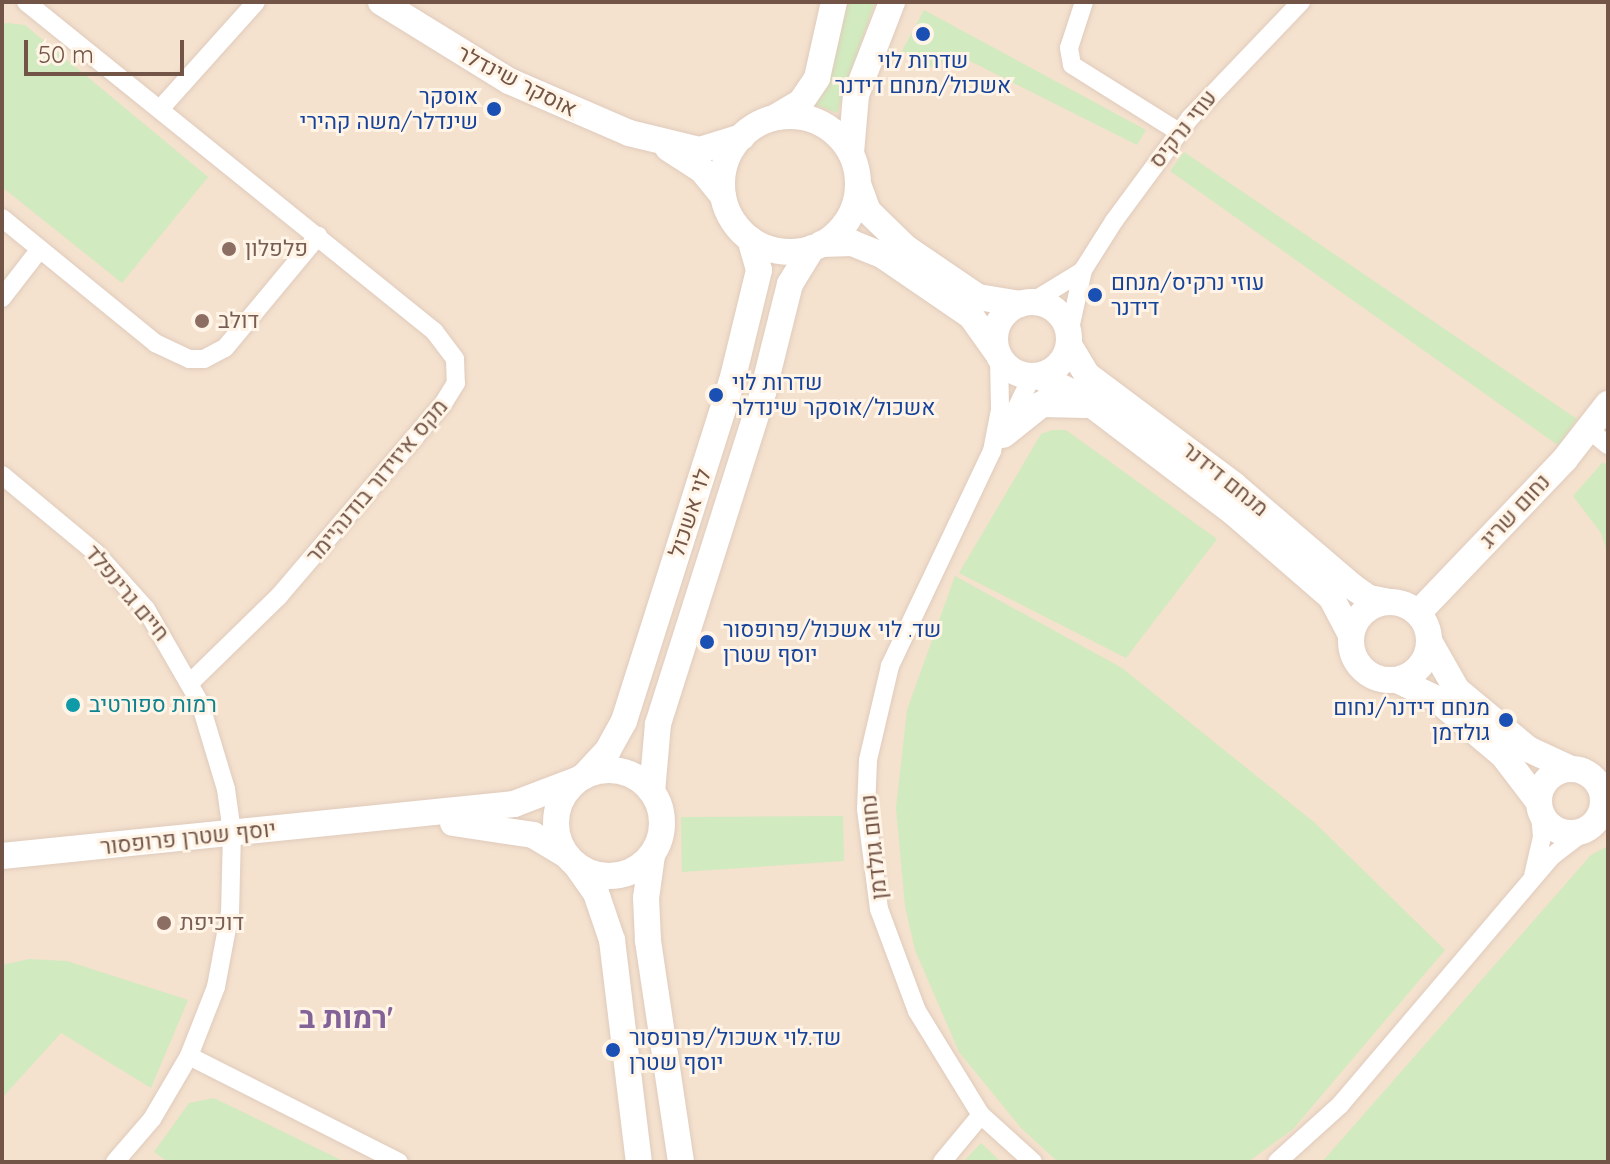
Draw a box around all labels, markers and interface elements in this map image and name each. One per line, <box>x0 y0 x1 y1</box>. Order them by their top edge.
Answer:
scale bar <box>28 24 188 74</box>
marker: שדרות לוי אשכול/מנחם דידנר <box>914 25 932 43</box>
text: 50 m <box>38 39 94 69</box>
street label: אוסקר שינדלר <box>453 40 581 122</box>
place label: שדרות לוי אשכול/מנחם דידנר <box>835 47 1011 98</box>
place label: אוסקר שינדלר/משה קהירי <box>300 83 478 134</box>
street label: עוזי נרקיס <box>1144 85 1222 173</box>
marker: אוסקר שינדלר/משה קהירי <box>485 100 503 118</box>
place label: פלפלון <box>245 236 308 262</box>
marker: פלפלון <box>220 240 238 258</box>
place label: עוזי נרקיס/מנחם דידנר <box>1111 269 1264 320</box>
marker: עוזי נרקיס/מנחם דידנר <box>1086 286 1104 304</box>
place label: דולב <box>218 308 259 334</box>
marker: דולב <box>193 312 211 330</box>
place label: שדרות לוי אשכול/אוסקר שינדלר <box>732 369 935 420</box>
marker: שדרות לוי אשכול/אוסקר שינדלר <box>707 386 725 404</box>
street label: מקס איזידור בודנהיימר <box>301 394 453 568</box>
street label: מנחם דידנר <box>1176 436 1274 522</box>
street label: לוי אשכול <box>663 465 717 561</box>
street label: נחום שריג <box>1474 469 1556 553</box>
street label: חיים גרינפלד <box>79 540 175 646</box>
place label: שד. לוי אשכול/פרופסור יוסף שטרן <box>723 616 941 668</box>
marker: שד. לוי אשכול/פרופסור יוסף שטרן <box>698 633 716 651</box>
place label: רמות ספורטיב <box>89 692 217 718</box>
place label: מנחם דידנר/נחום גולדמן <box>1333 694 1490 746</box>
marker: רמות ספורטיב <box>64 696 82 714</box>
marker: מנחם דידנר/נחום גולדמן <box>1497 711 1515 729</box>
street label: נחום גולדמן <box>855 793 893 901</box>
street label: יוסף שטרן פרופסור <box>99 816 277 860</box>
place label: דוכיפת <box>180 910 244 936</box>
marker: דוכיפת <box>155 914 173 932</box>
district label: רמות ב' <box>299 999 393 1035</box>
place label: שד.לוי אשכול/פרופסור יוסף שטרן <box>629 1024 841 1076</box>
marker: שד.לוי אשכול/פרופסור יוסף שטרן <box>604 1041 622 1059</box>

